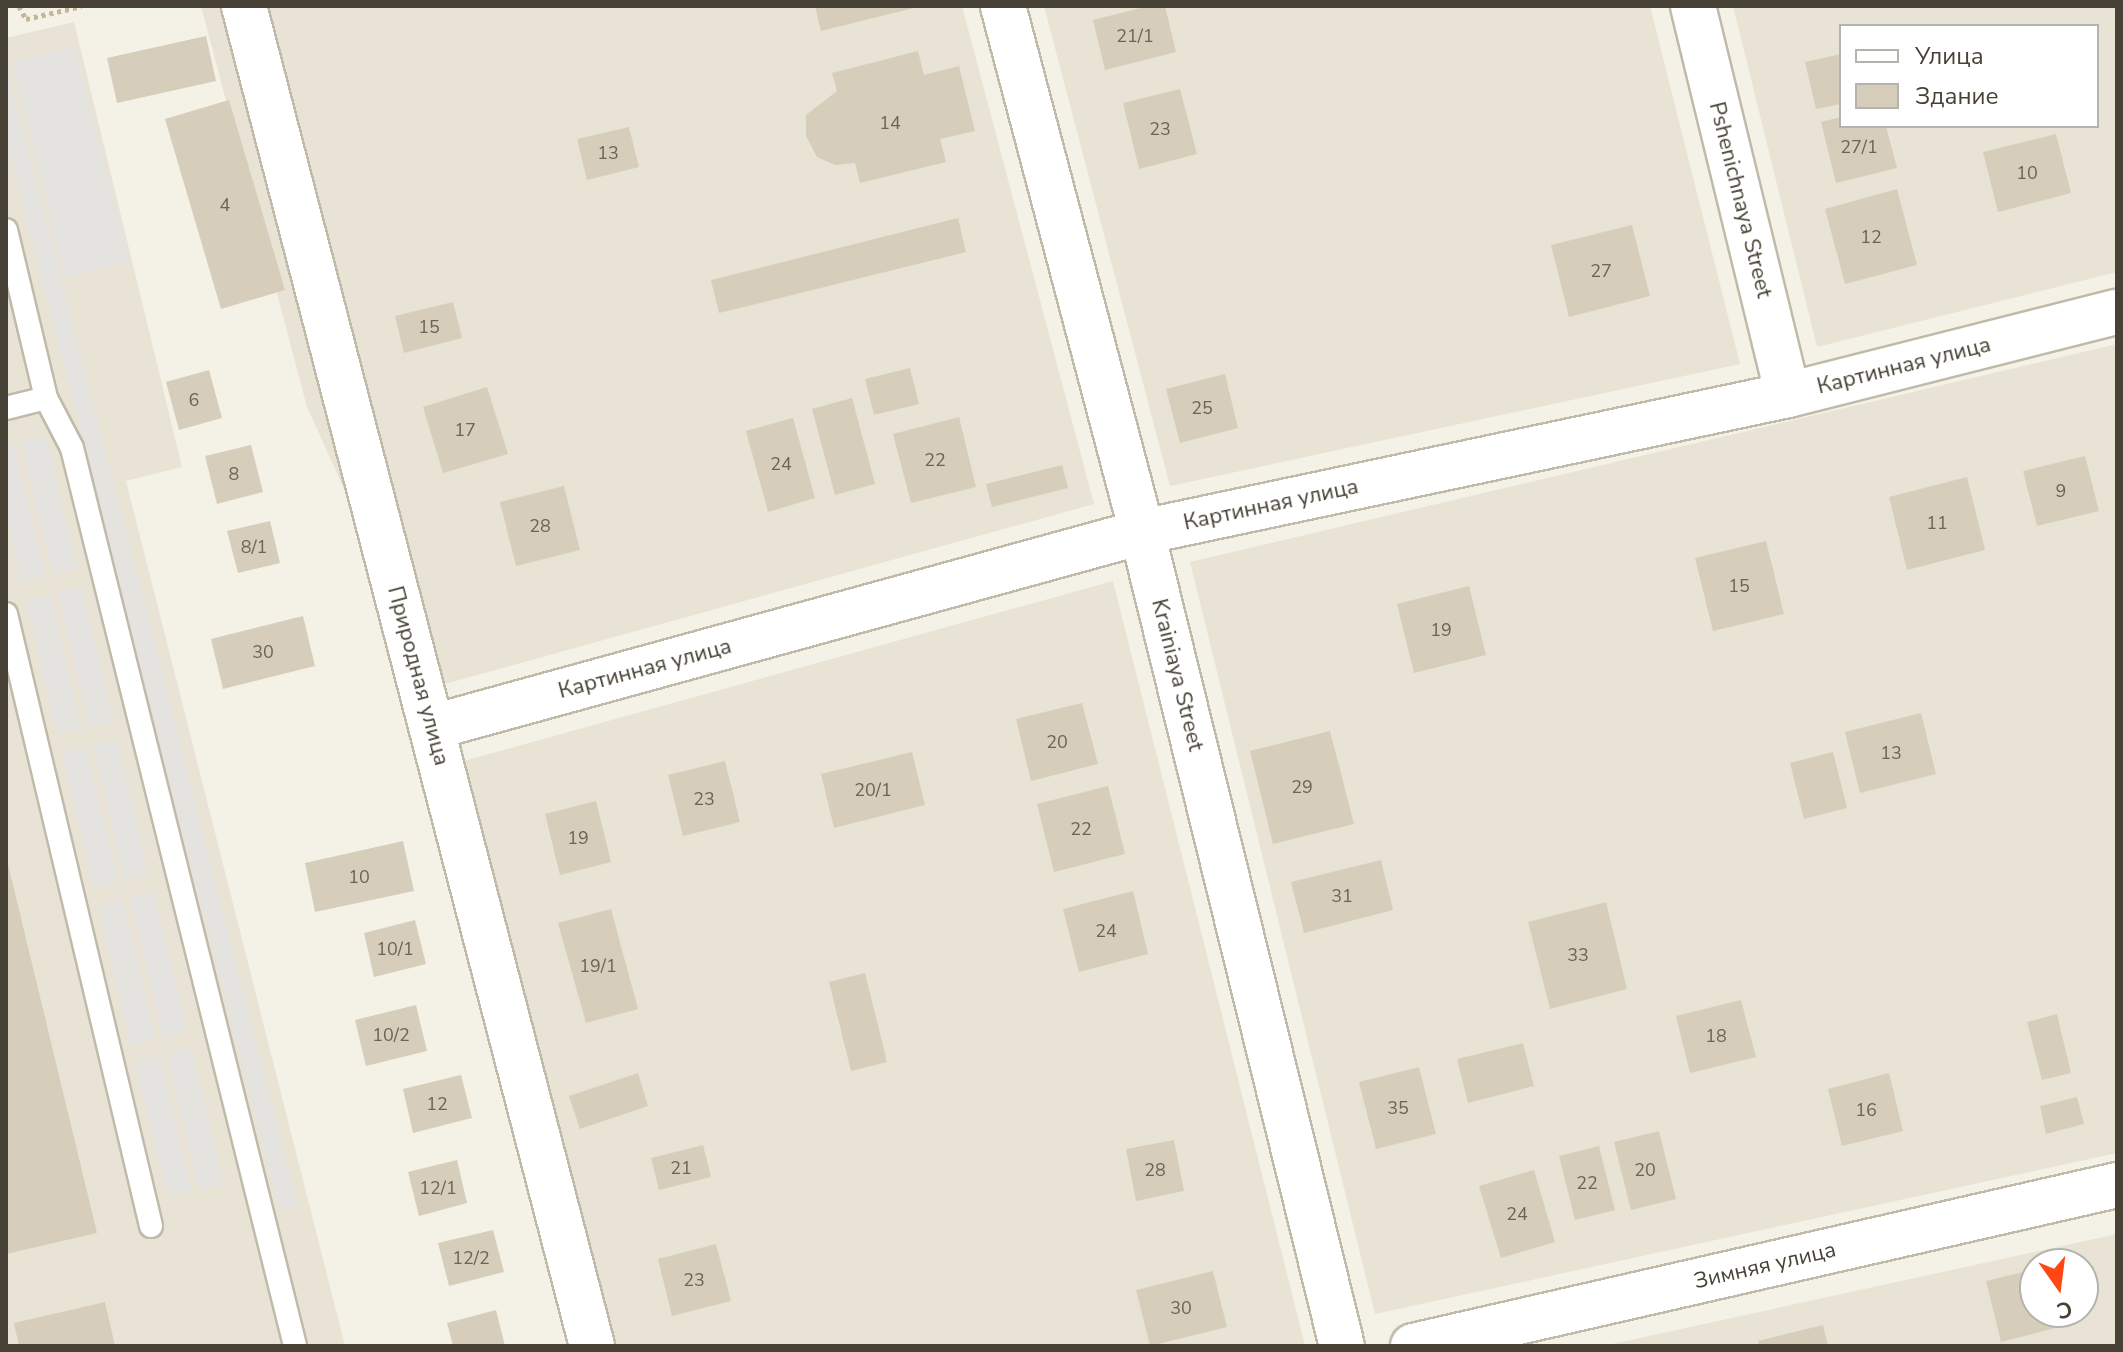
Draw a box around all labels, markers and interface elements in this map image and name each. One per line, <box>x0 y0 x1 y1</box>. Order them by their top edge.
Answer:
legend <box>1839 24 2099 128</box>
house number: 21/1 <box>1116 25 1154 47</box>
text: Улица <box>1915 40 1984 72</box>
text: Здание <box>1915 80 1999 112</box>
street label: Pshenichnaya Street <box>1703 99 1777 301</box>
house number: 14 <box>879 112 901 134</box>
house number: 23 <box>1149 118 1171 140</box>
house number: 27/1 <box>1840 136 1878 158</box>
house number: 13 <box>597 142 619 164</box>
house number: 10 <box>2016 162 2038 184</box>
house number: 4 <box>220 194 230 216</box>
house number: 12 <box>1860 226 1882 248</box>
house number: 27 <box>1590 260 1612 282</box>
house number: 15 <box>418 316 440 338</box>
street label: Картинная улица <box>1814 332 1994 400</box>
house number: 6 <box>189 389 199 411</box>
house number: 25 <box>1191 397 1213 419</box>
house number: 17 <box>454 419 476 441</box>
house number: 22 <box>924 449 946 471</box>
house number: 24 <box>770 453 792 475</box>
house number: 8 <box>229 463 239 485</box>
street label: Картинная улица <box>1181 474 1361 536</box>
house number: 9 <box>2056 480 2066 502</box>
house number: 11 <box>1926 512 1948 534</box>
house number: 28 <box>529 515 551 537</box>
house number: 8/1 <box>241 536 267 558</box>
house number: 15 <box>1728 575 1750 597</box>
street label: Природная улица <box>381 583 455 769</box>
street label: Krainiaya Street <box>1145 596 1209 754</box>
house number: 19 <box>1430 619 1452 641</box>
street label: Картинная улица <box>556 633 734 705</box>
house number: 30 <box>252 641 274 663</box>
house number: 20 <box>1046 731 1068 753</box>
house number: 13 <box>1880 742 1902 764</box>
house number: 29 <box>1291 776 1313 798</box>
house number: 20/1 <box>854 779 892 801</box>
house number: 23 <box>693 788 715 810</box>
house number: 22 <box>1070 818 1092 840</box>
house number: 19 <box>567 827 589 849</box>
house number: 10 <box>348 866 370 888</box>
house number: 31 <box>1331 885 1353 907</box>
house number: 24 <box>1095 920 1117 942</box>
house number: 10/1 <box>376 938 414 960</box>
house number: 33 <box>1567 944 1589 966</box>
house number: 19/1 <box>579 955 617 977</box>
house number: 10/2 <box>372 1024 410 1046</box>
house number: 18 <box>1705 1025 1727 1047</box>
house number: 12 <box>426 1093 448 1115</box>
house number: 35 <box>1387 1097 1409 1119</box>
house number: 16 <box>1855 1099 1877 1121</box>
house number: 21 <box>670 1157 692 1179</box>
house number: 28 <box>1144 1159 1166 1181</box>
house number: 20 <box>1634 1159 1656 1181</box>
house number: 22 <box>1576 1172 1598 1194</box>
house number: 12/1 <box>419 1177 457 1199</box>
house number: 24 <box>1506 1203 1528 1225</box>
street label: Зимняя улица <box>1691 1237 1839 1295</box>
house number: 12/2 <box>452 1247 490 1269</box>
north arrow <box>2019 1248 2099 1328</box>
house number: 23 <box>683 1269 705 1291</box>
text: С <box>2053 1293 2075 1326</box>
house number: 30 <box>1170 1297 1192 1319</box>

